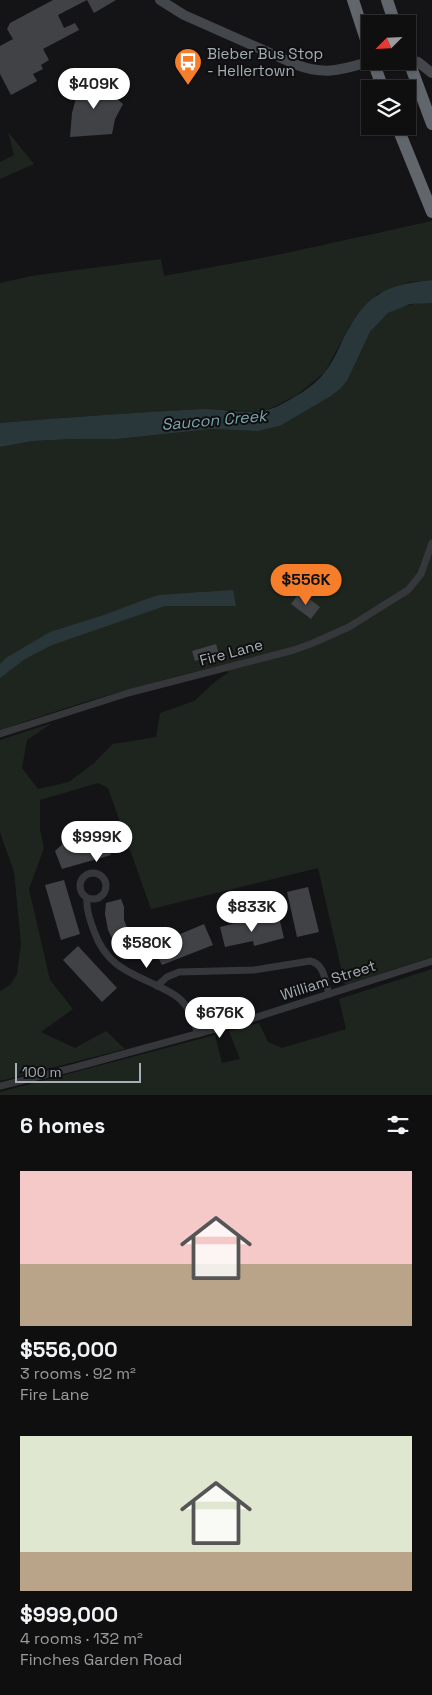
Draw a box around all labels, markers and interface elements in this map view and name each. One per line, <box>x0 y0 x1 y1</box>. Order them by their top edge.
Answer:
north arrow <box>361 15 416 70</box>
map controls <box>361 15 416 135</box>
place label: Bieber Bus Stop - Hellertown <box>207 44 323 80</box>
bus stop icon: Bieber Bus Stop - Hellertown <box>173 47 203 86</box>
pin: $409K <box>59 68 129 110</box>
text: $409K <box>69 73 119 94</box>
button: layers <box>361 80 416 135</box>
water label: Saucon Creek <box>161 405 270 435</box>
pin: $556K <box>271 564 341 606</box>
text: $556K <box>282 569 330 590</box>
street label: Fire Lane <box>197 634 265 670</box>
pin: $999K <box>62 820 132 863</box>
text: $999K <box>72 826 122 847</box>
pin: $833K <box>217 890 287 933</box>
text: $833K <box>228 896 276 917</box>
pin: $580K <box>112 926 182 969</box>
text: $580K <box>122 932 172 953</box>
street label: William Street <box>278 956 378 1004</box>
pin: $676K <box>185 996 255 1039</box>
text: $676K <box>196 1002 244 1023</box>
scale bar <box>15 1060 141 1083</box>
text: 100 m <box>22 1063 61 1081</box>
icon: filters <box>384 1111 412 1139</box>
text: 6 homes <box>20 1112 105 1139</box>
icon: home <box>171 1203 261 1293</box>
text: $556,000 <box>20 1336 118 1363</box>
text: 3 rooms · 92 m² <box>20 1363 136 1384</box>
text: Fire Lane <box>20 1384 89 1405</box>
icon: home <box>171 1468 261 1558</box>
text: $999,000 <box>20 1601 118 1628</box>
text: 4 rooms · 132 m² <box>20 1628 143 1649</box>
text: Finches Garden Road <box>20 1649 182 1670</box>

